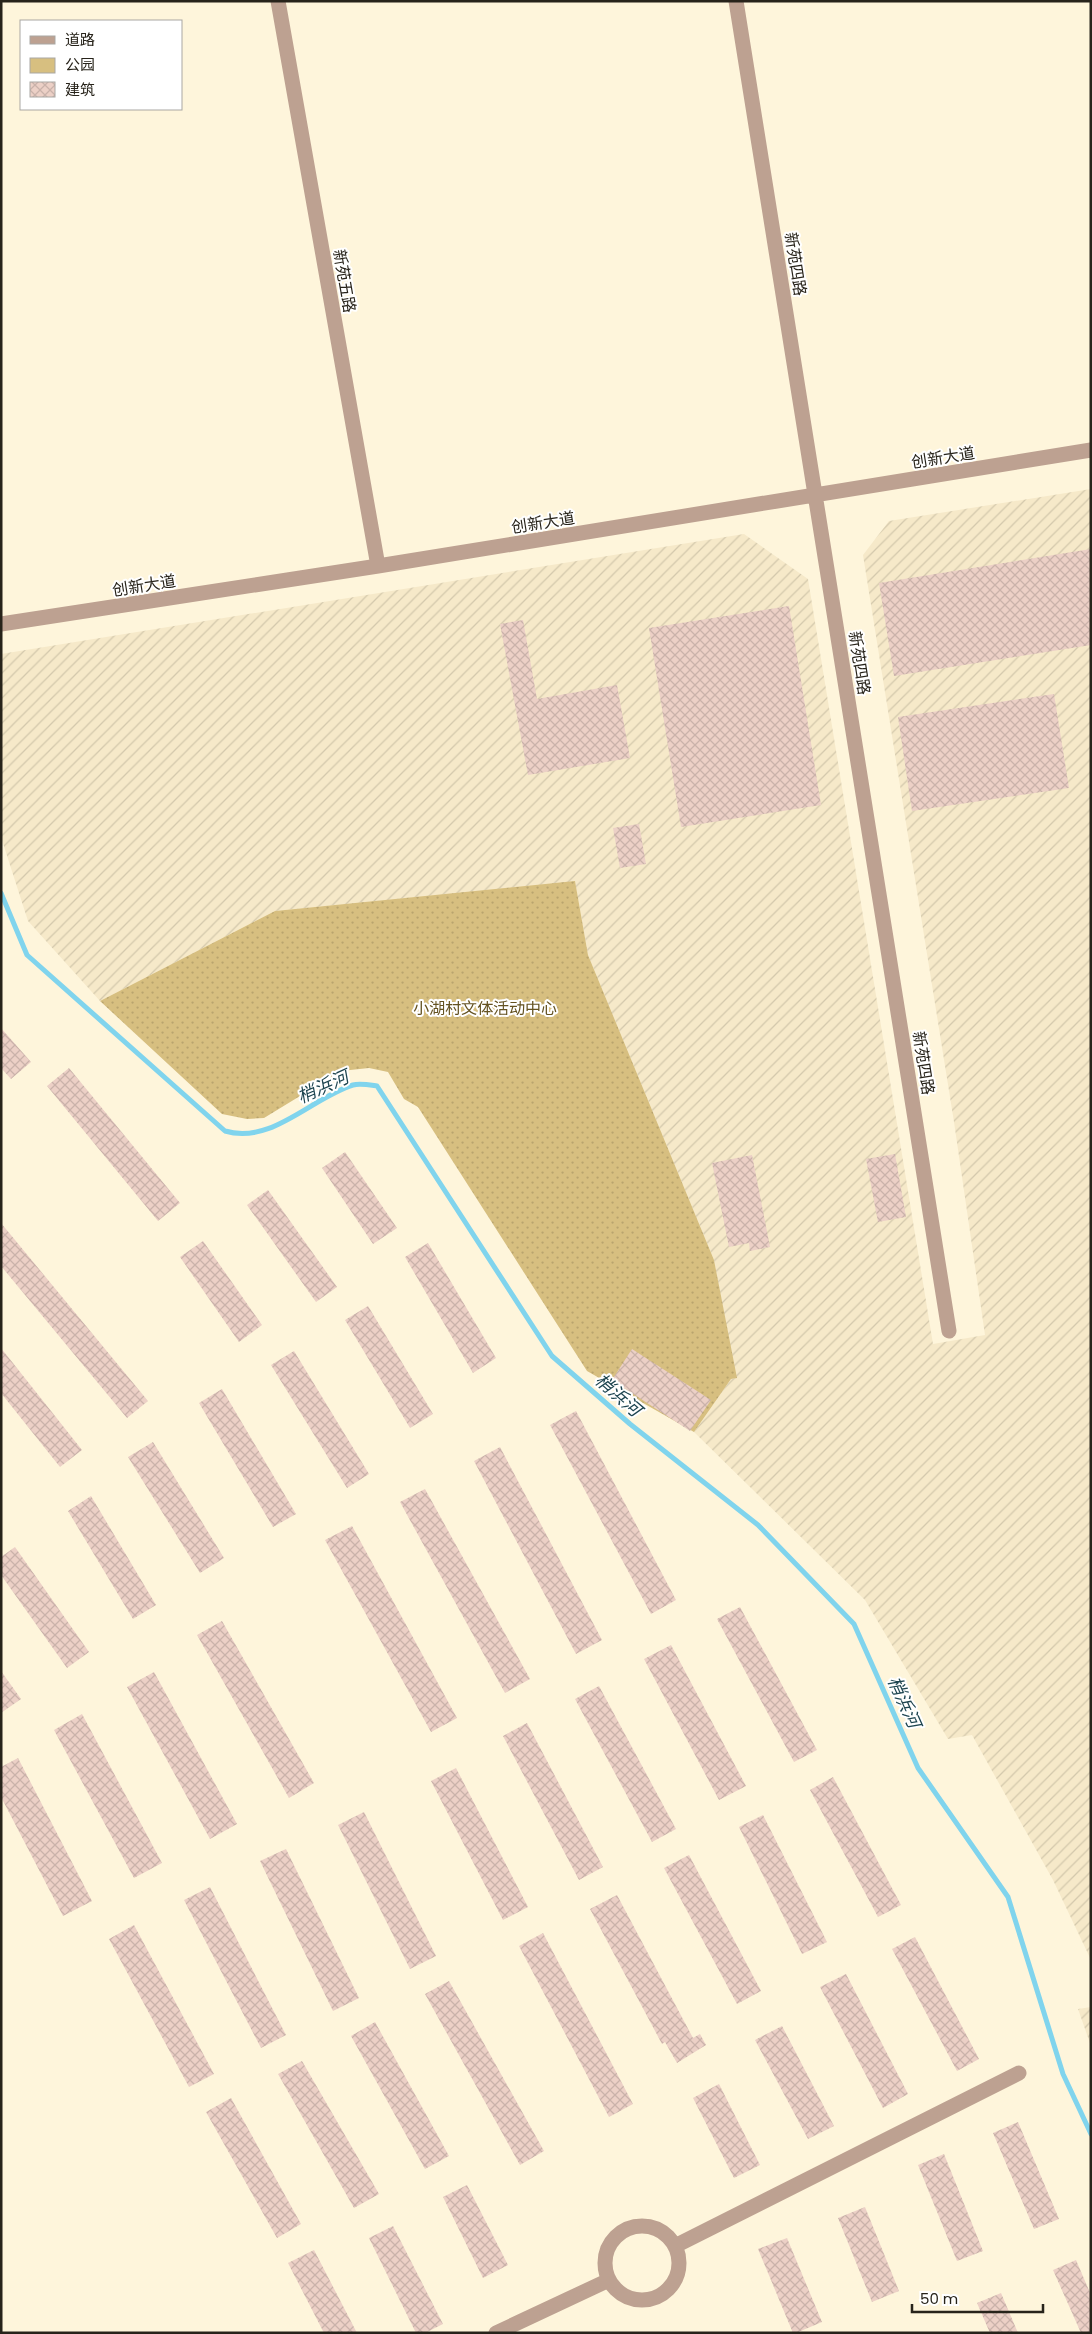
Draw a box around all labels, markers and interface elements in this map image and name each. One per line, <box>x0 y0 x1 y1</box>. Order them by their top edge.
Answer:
legend <box>20 20 182 110</box>
text: 道路 <box>65 29 95 50</box>
text: 公园 <box>65 54 95 75</box>
text: 建筑 <box>65 79 95 100</box>
street label: 新苑四路 <box>779 231 812 297</box>
street label: 新苑五路 <box>328 248 361 315</box>
street label: 创新大道 <box>910 441 976 474</box>
street label: 创新大道 <box>510 506 576 539</box>
street label: 创新大道 <box>111 569 177 602</box>
street label: 新苑四路 <box>843 630 876 696</box>
park label: 小湖村文体活动中心 <box>413 997 557 1020</box>
street label: 新苑四路 <box>907 1030 940 1096</box>
water label: 梢浜河 <box>293 1063 355 1109</box>
water label: 梢浜河 <box>590 1367 649 1424</box>
water label: 梢浜河 <box>882 1672 928 1734</box>
scale bar <box>912 2282 1043 2314</box>
text: 50 m <box>920 2288 958 2309</box>

